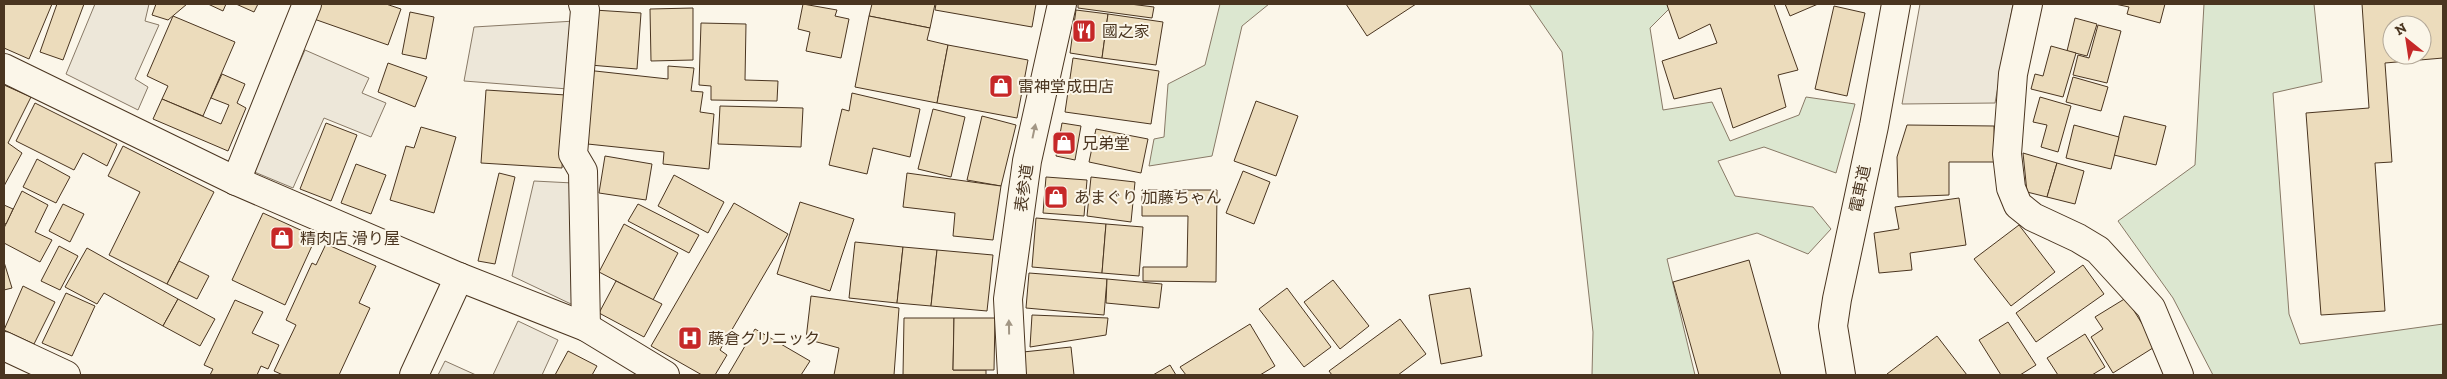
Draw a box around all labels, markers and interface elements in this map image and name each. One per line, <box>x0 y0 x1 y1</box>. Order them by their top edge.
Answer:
north arrow <box>2382 15 2432 65</box>
restaurant icon: 國之家 <box>1071 18 1097 44</box>
text: N <box>2392 19 2410 39</box>
place label: 國之家 <box>1102 22 1150 41</box>
shop icon: 雷神堂成田店 <box>988 73 1014 99</box>
place label: 雷神堂成田店 <box>1018 77 1114 96</box>
one-way arrow <box>1030 124 1038 139</box>
shop icon: 兄弟堂 <box>1051 130 1077 156</box>
place label: 兄弟堂 <box>1082 134 1130 153</box>
street label: 表参道 <box>1011 163 1037 213</box>
street label: 電車道 <box>1846 164 1874 214</box>
shop icon: あまぐり 加藤ちゃん <box>1043 184 1069 210</box>
place label: あまぐり 加藤ちゃん <box>1074 188 1222 207</box>
shop icon: 精肉店 滑り屋 <box>269 225 295 251</box>
place label: 精肉店 滑り屋 <box>300 229 400 248</box>
one-way arrow <box>1005 318 1013 334</box>
hospital icon: 藤倉クリニック <box>677 325 703 351</box>
place label: 藤倉クリニック <box>708 329 820 348</box>

